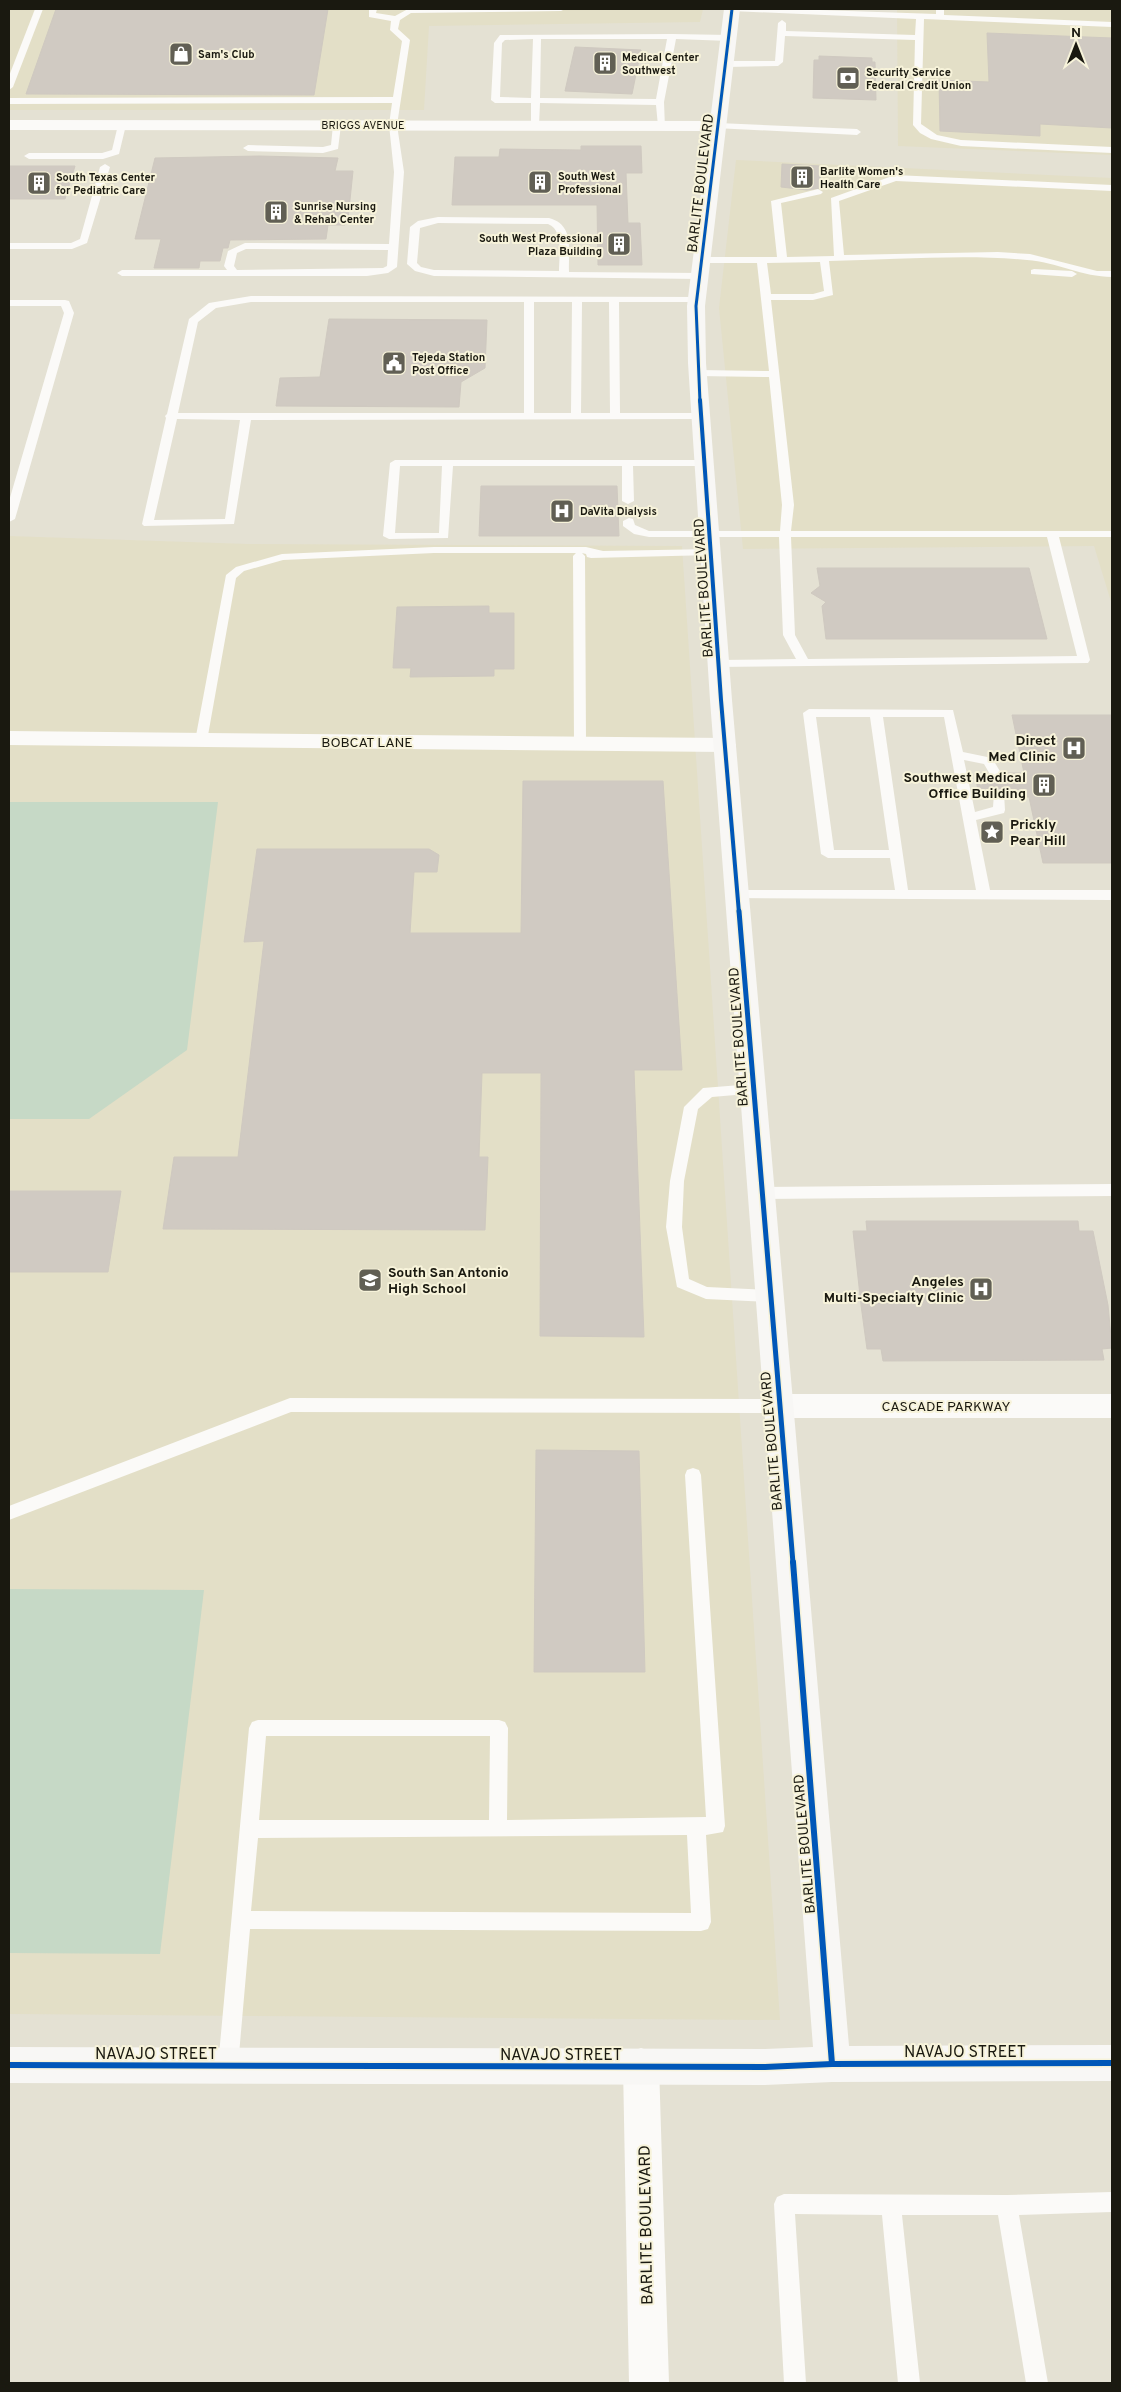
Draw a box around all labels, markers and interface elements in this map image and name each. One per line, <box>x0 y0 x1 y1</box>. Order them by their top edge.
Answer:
north arrow <box>1051 20 1101 70</box>
text: N <box>1071 25 1081 42</box>
shop icon: Sam's Club <box>168 41 194 67</box>
place label: Sam's Club <box>198 48 255 62</box>
building icon: Medical Center Southwest <box>592 50 618 76</box>
place label: Medical Center Southwest <box>622 51 700 78</box>
bank icon: Security Service Federal Credit Union <box>835 65 861 91</box>
place label: Security Service Federal Credit Union <box>866 66 971 93</box>
street label: BARLITE BOULEVARD <box>685 113 718 254</box>
street label: BRIGGS AVENUE <box>321 119 405 133</box>
building icon: Barlite Women's Health Care <box>789 164 815 190</box>
place label: Barlite Women's Health Care <box>820 165 903 192</box>
building icon: South West Professional <box>527 169 553 195</box>
building icon: South Texas Center for Pediatric Care <box>26 170 52 196</box>
place label: South West Professional <box>558 170 621 197</box>
place label: South Texas Center for Pediatric Care <box>56 171 156 198</box>
building icon: Sunrise Nursing & Rehab Center <box>263 199 289 225</box>
place label: Sunrise Nursing & Rehab Center <box>294 200 376 227</box>
building icon: South West Professional Plaza Building <box>606 231 632 257</box>
place label: South West Professional Plaza Building <box>479 232 602 259</box>
public building icon: Tejeda Station Post Office <box>381 350 407 376</box>
place label: Tejeda Station Post Office <box>412 351 485 378</box>
hospital icon: DaVita Dialysis <box>549 498 575 524</box>
place label: DaVita Dialysis <box>580 505 657 519</box>
street label: BARLITE BOULEVARD <box>691 518 718 658</box>
place label: Direct Med Clinic <box>988 733 1056 766</box>
street label: BOBCAT LANE <box>321 735 413 752</box>
hospital icon: Direct Med Clinic <box>1061 735 1087 761</box>
place label: Southwest Medical Office Building <box>903 770 1026 803</box>
building icon: Southwest Medical Office Building <box>1031 772 1057 798</box>
place label: Prickly Pear Hill <box>1010 817 1066 850</box>
place icon: Prickly Pear Hill <box>979 819 1005 845</box>
street label: BARLITE BOULEVARD <box>726 967 753 1107</box>
place label: South San Antonio High School <box>388 1265 509 1298</box>
school or university icon: South San Antonio High School <box>357 1267 383 1293</box>
place label: Angeles Multi-Specialty Clinic <box>824 1274 964 1307</box>
hospital icon: Angeles Multi-Specialty Clinic <box>968 1276 994 1302</box>
street label: BARLITE BOULEVARD <box>758 1370 787 1511</box>
street label: CASCADE PARKWAY <box>882 1399 1010 1416</box>
street label: BARLITE BOULEVARD <box>791 1773 820 1914</box>
street label: NAVAJO STREET <box>904 2043 1026 2063</box>
street label: NAVAJO STREET <box>95 2045 217 2065</box>
street label: NAVAJO STREET <box>500 2046 622 2066</box>
street label: BARLITE BOULEVARD <box>636 2145 658 2305</box>

